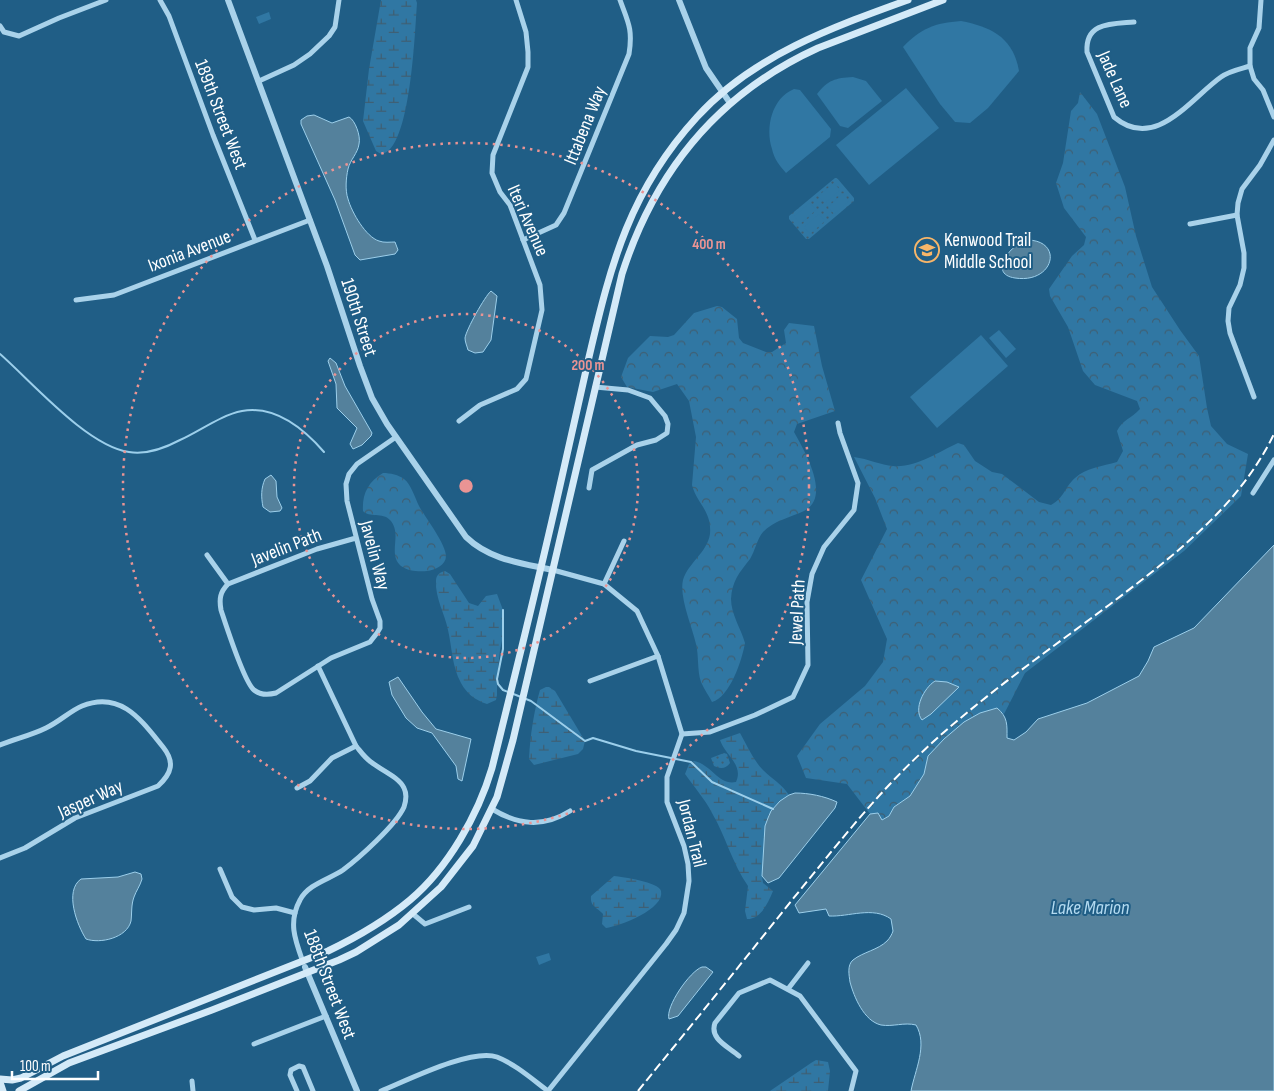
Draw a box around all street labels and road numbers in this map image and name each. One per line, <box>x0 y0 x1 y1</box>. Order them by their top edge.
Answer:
street label: Jade Lane <box>1092 47 1137 112</box>
street label: 189th Street West <box>189 56 252 173</box>
street label: Ittabena Way <box>559 82 612 168</box>
street label: Iteri Avenue <box>502 181 554 260</box>
street label: Ixonia Avenue <box>145 225 234 278</box>
street label: 190th Street <box>335 276 382 360</box>
street label: Javelin Way <box>354 517 395 593</box>
street label: Javelin Path <box>247 523 325 572</box>
street label: Jewel Path <box>784 579 811 646</box>
street label: Jasper Way <box>54 775 127 824</box>
street label: Jordan Trail <box>672 796 711 870</box>
street label: 188th Street West <box>298 926 361 1043</box>

